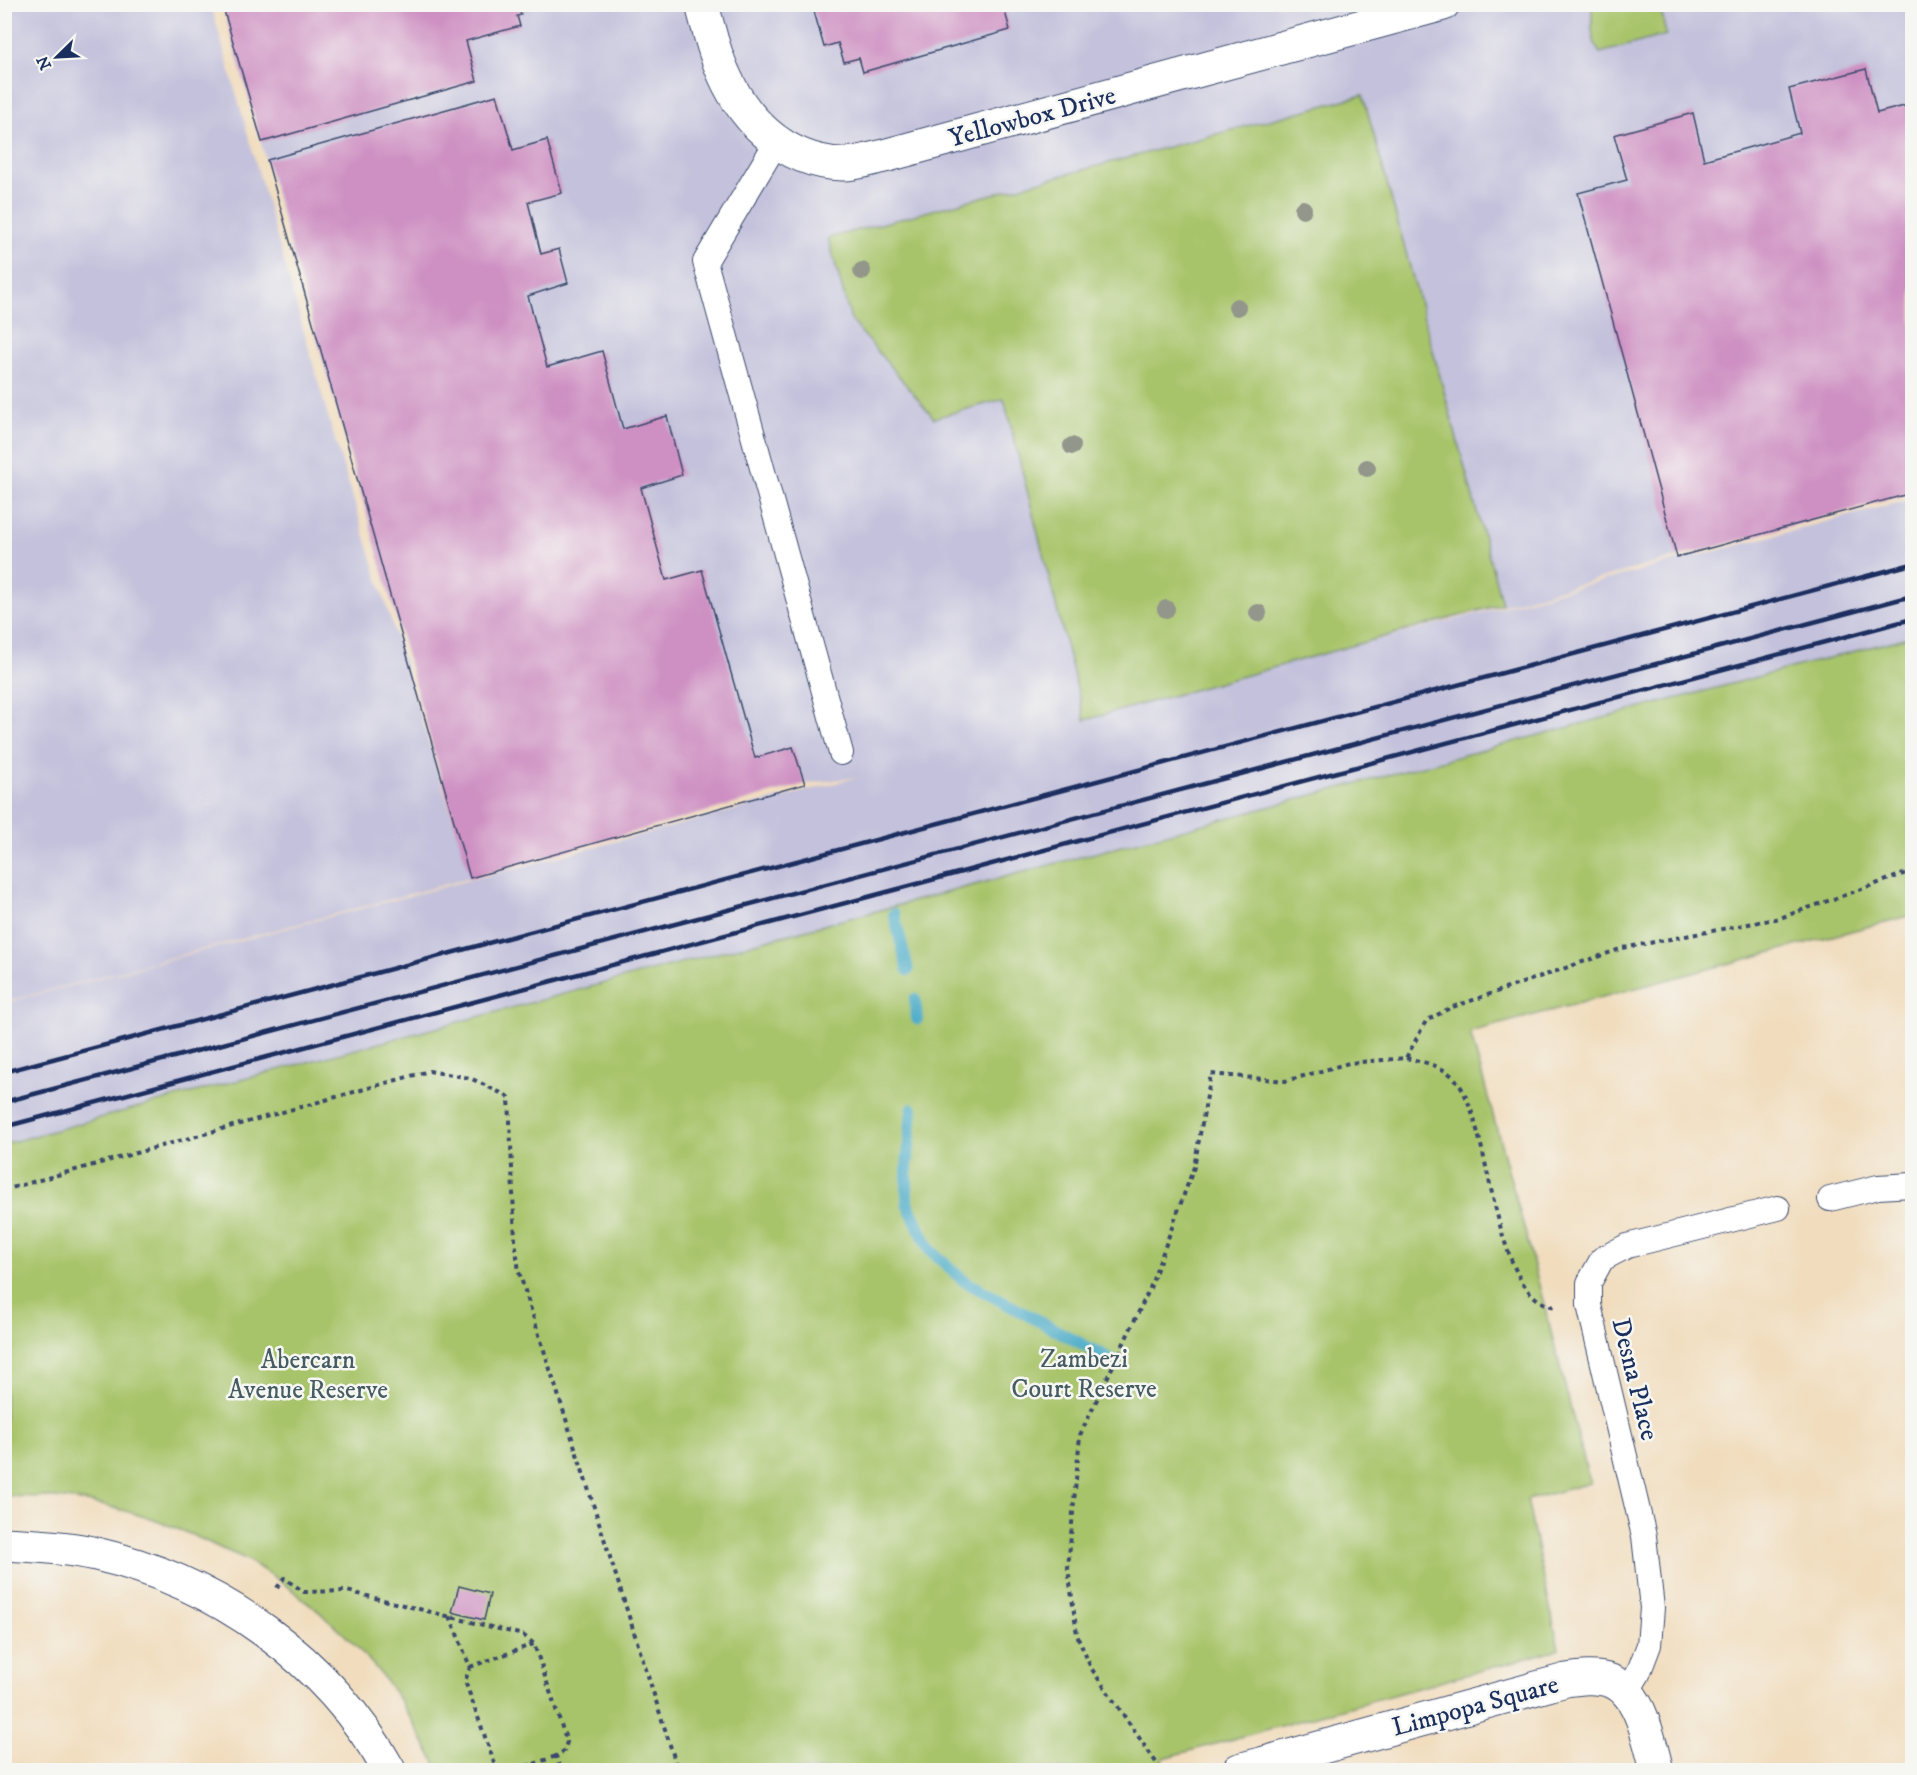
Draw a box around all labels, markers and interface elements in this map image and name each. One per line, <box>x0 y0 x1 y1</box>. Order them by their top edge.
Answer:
north arrow <box>27 27 87 87</box>
text: N <box>32 53 56 73</box>
street label: Yellowbox Drive <box>945 79 1119 156</box>
street label: Desna Place <box>1603 1315 1666 1444</box>
park label: Zambezi Court Reserve <box>1011 1343 1157 1406</box>
park label: Abercarn Avenue Reserve <box>228 1344 388 1407</box>
street label: Limpopa Square <box>1389 1668 1562 1745</box>

